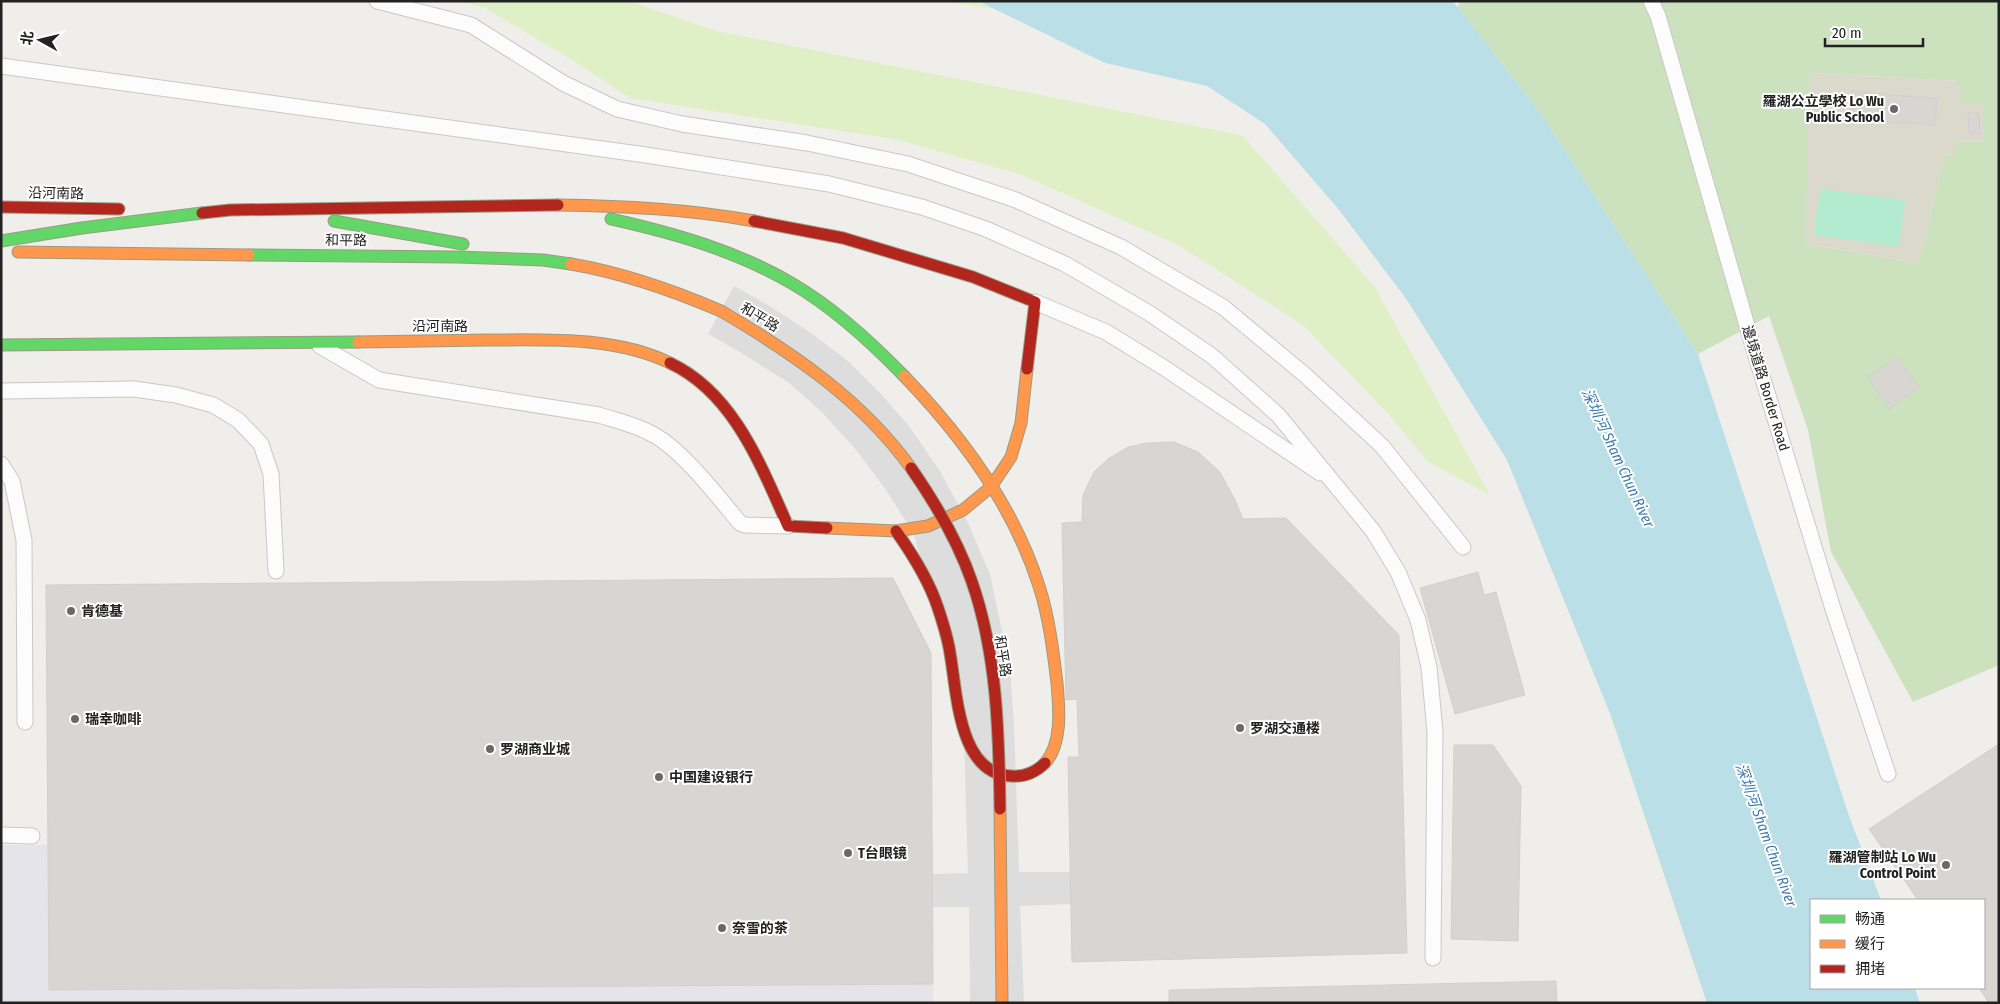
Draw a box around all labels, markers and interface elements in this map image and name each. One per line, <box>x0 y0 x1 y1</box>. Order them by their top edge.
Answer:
north arrow <box>15 15 65 65</box>
scale bar <box>1825 15 1922 47</box>
text: 20 m <box>1832 24 1862 42</box>
text: 北 <box>18 30 37 46</box>
place label: 羅湖公立學校 Lo Wu Public School <box>1763 93 1884 126</box>
marker: 羅湖公立學校 Lo Wu Public School <box>1888 103 1900 115</box>
street label: 沿河南路 <box>28 185 84 202</box>
street label: 和平路 <box>325 232 367 249</box>
street label: 和平路 <box>737 299 782 336</box>
street label: 沿河南路 <box>412 318 468 335</box>
street label: 邊境道路 Border Road <box>1738 323 1793 453</box>
water label: 深圳河 Sham Chun River <box>1578 386 1658 531</box>
place label: 肯德基 <box>81 603 123 620</box>
marker: 肯德基 <box>65 605 77 617</box>
street label: 和平路 <box>991 634 1014 678</box>
place label: 瑞幸咖啡 <box>85 711 142 728</box>
marker: 瑞幸咖啡 <box>69 713 81 725</box>
place label: 罗湖交通楼 <box>1250 720 1320 737</box>
marker: 罗湖交通楼 <box>1234 722 1246 734</box>
place label: 罗湖商业城 <box>500 741 570 758</box>
marker: 罗湖商业城 <box>484 743 496 755</box>
water label: 深圳河 Sham Chun River <box>1732 761 1801 910</box>
place label: 中国建设银行 <box>669 769 753 786</box>
marker: 中国建设银行 <box>653 771 665 783</box>
place label: T台眼镜 <box>858 845 907 862</box>
marker: T台眼镜 <box>842 847 854 859</box>
place label: 羅湖管制站 Lo Wu Control Point <box>1829 849 1937 882</box>
marker: 羅湖管制站 Lo Wu Control Point <box>1940 859 1952 871</box>
legend <box>1810 899 1985 989</box>
text: 畅通 <box>1855 910 1885 928</box>
place label: 奈雪的茶 <box>732 920 788 937</box>
marker: 奈雪的茶 <box>716 922 728 934</box>
text: 缓行 <box>1855 935 1885 953</box>
text: 拥堵 <box>1855 960 1885 978</box>

